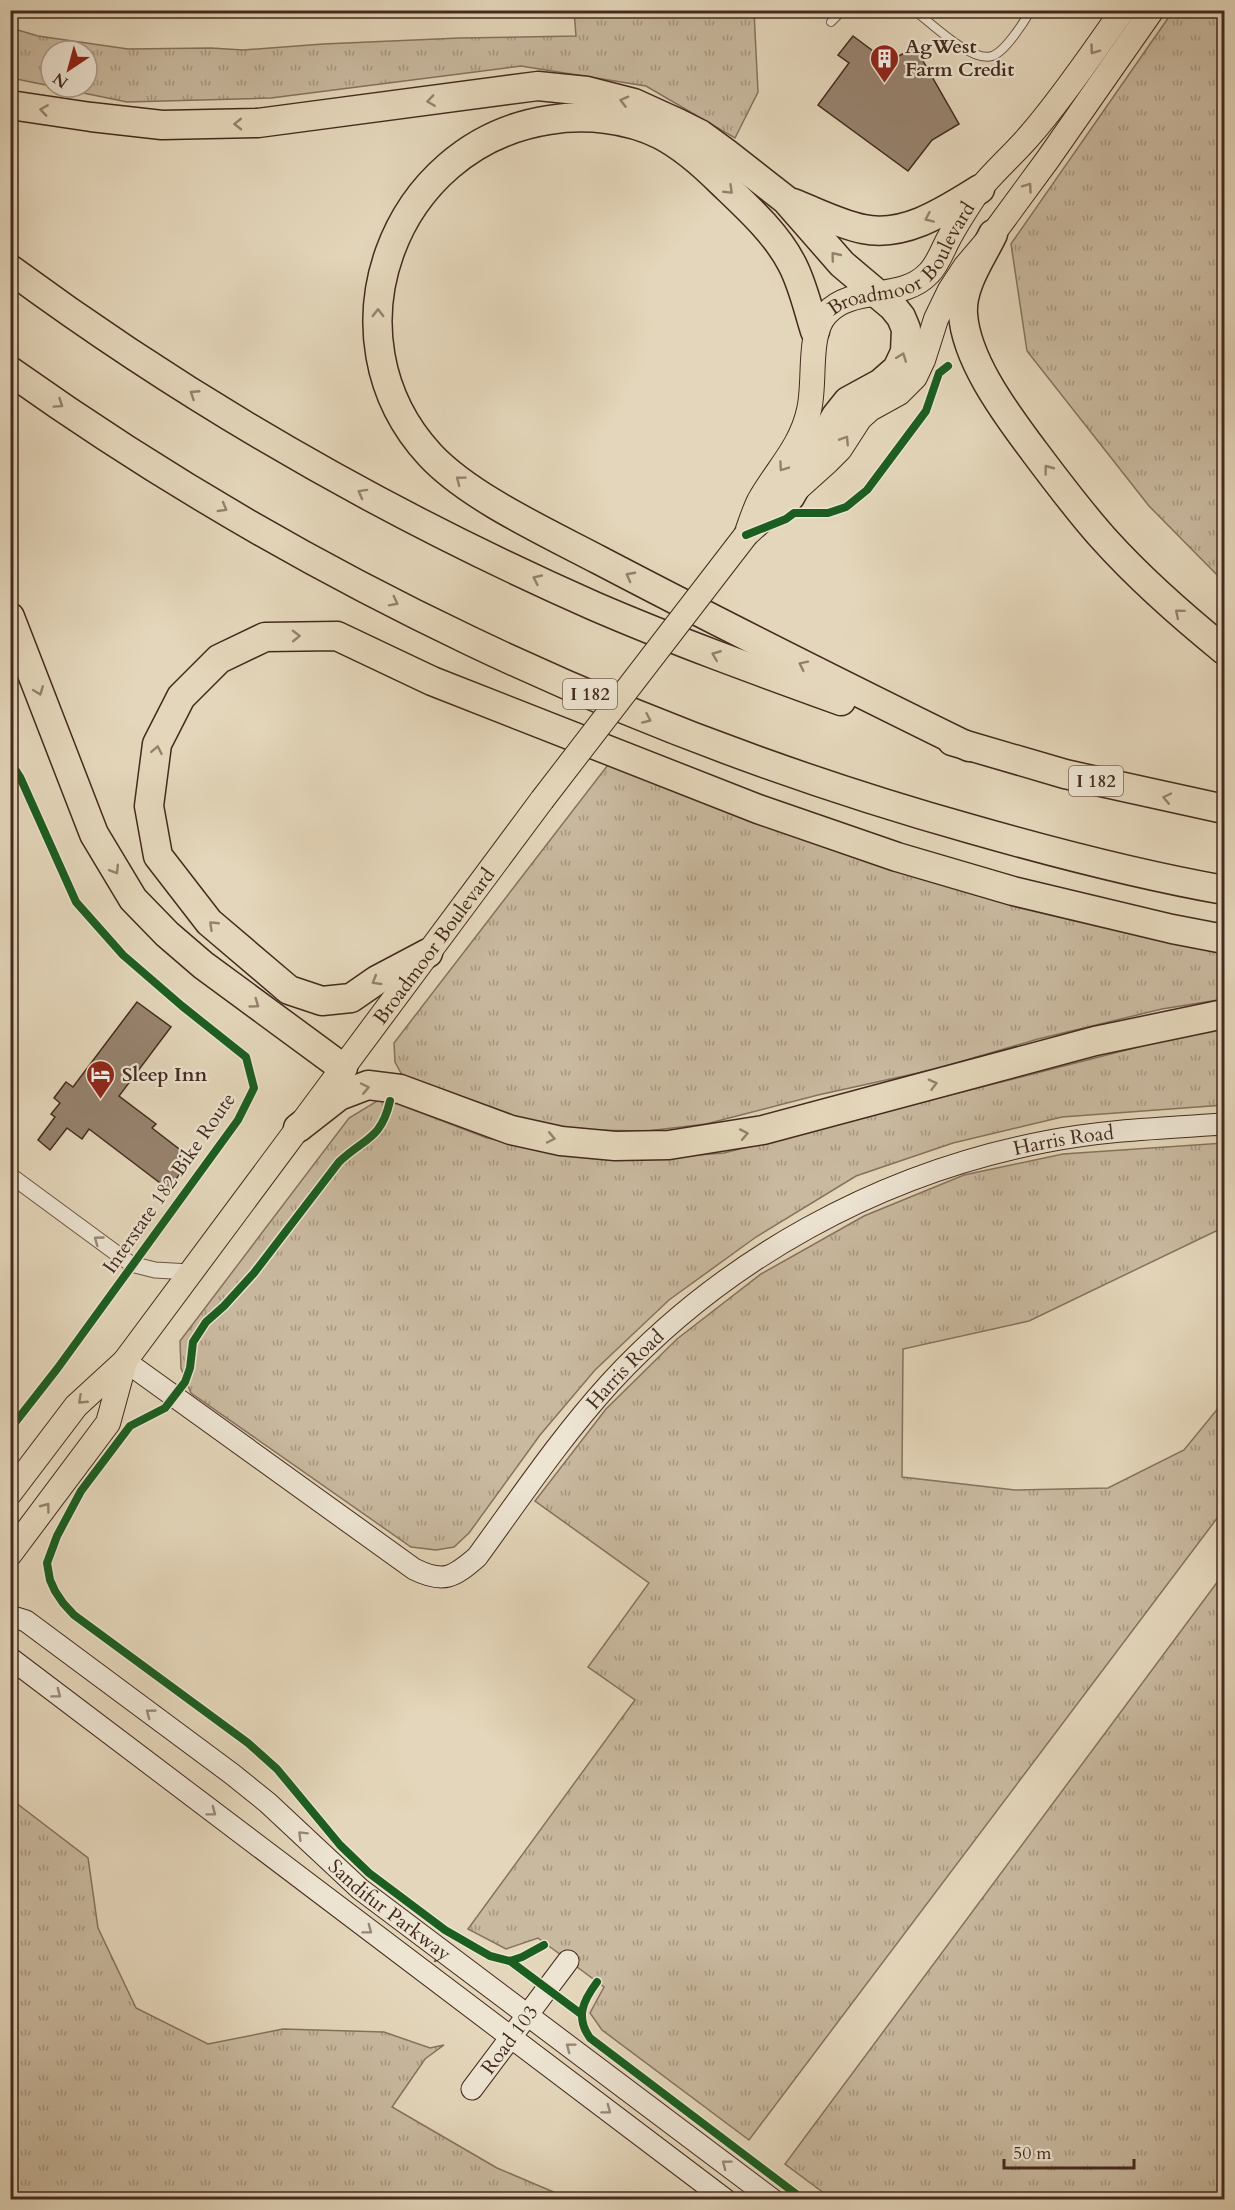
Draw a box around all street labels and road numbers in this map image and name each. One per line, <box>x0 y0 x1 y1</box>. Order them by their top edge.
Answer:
street label: Broadmoor Boulevard <box>822 196 981 321</box>
road number: I 182 <box>563 679 617 709</box>
road number: I 182 <box>1069 766 1123 796</box>
street label: Broadmoor Boulevard <box>367 862 501 1030</box>
street label: Interstate 182 Bike Route <box>96 1087 242 1279</box>
street label: Harris Road <box>1010 1118 1115 1162</box>
street label: Harris Road <box>580 1323 670 1415</box>
street label: Sandifur Parkway <box>323 1853 457 1967</box>
street label: Road 103 <box>474 1999 544 2080</box>

